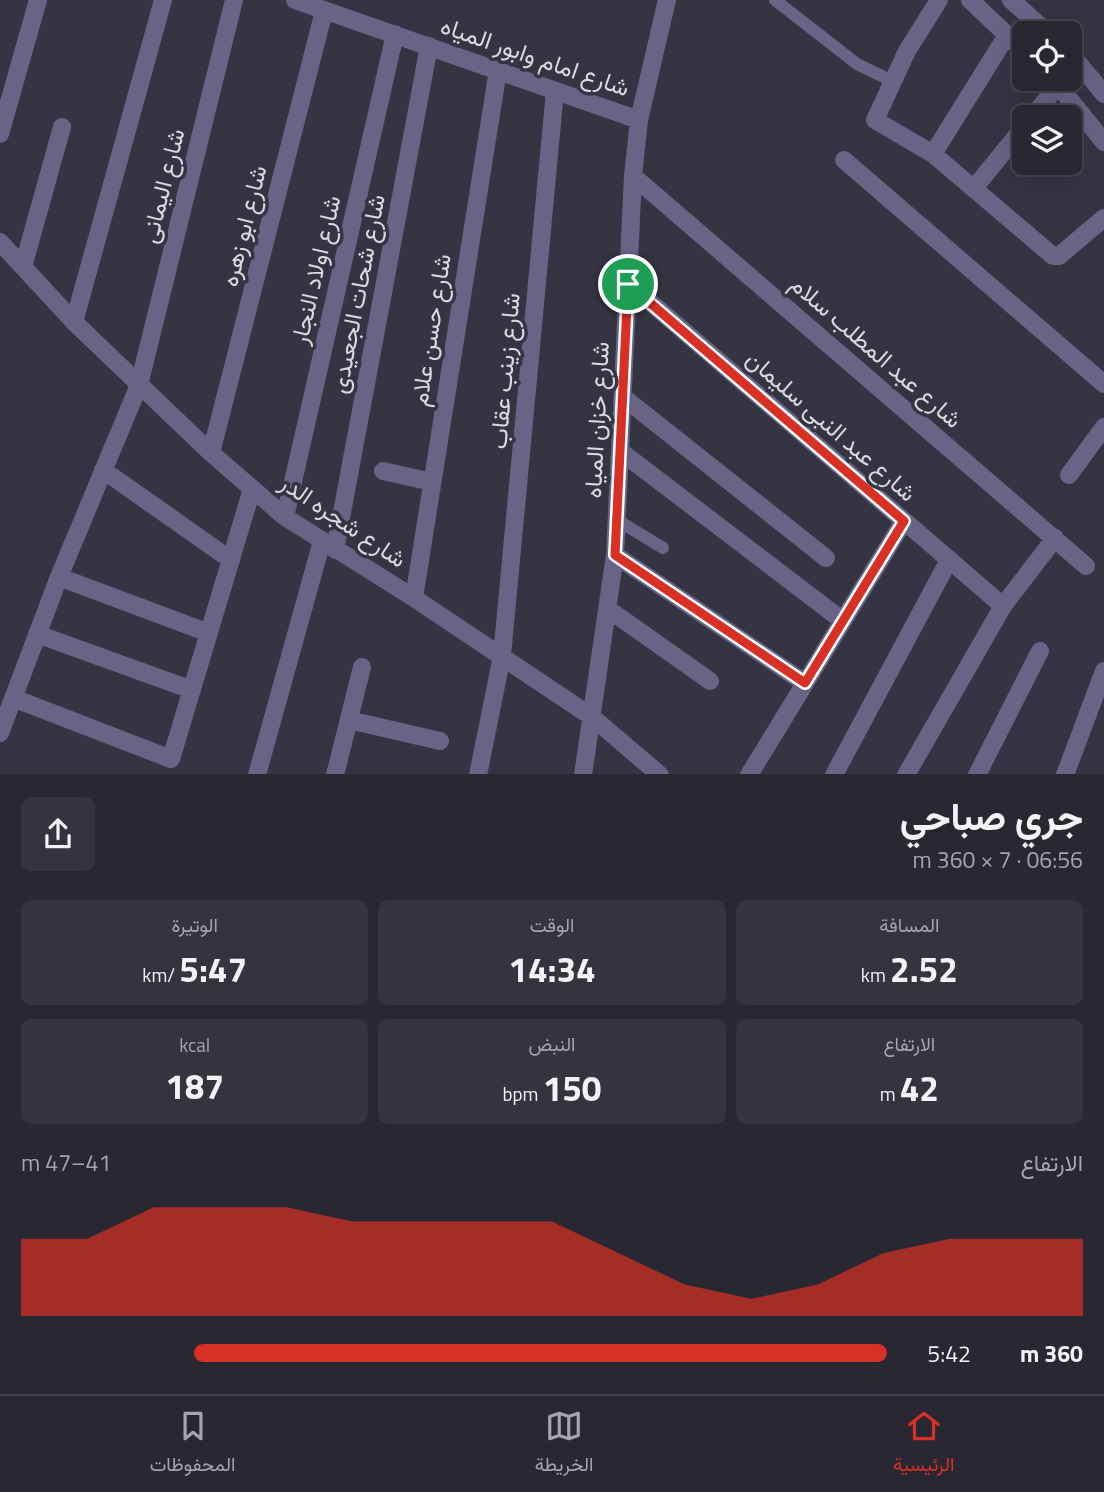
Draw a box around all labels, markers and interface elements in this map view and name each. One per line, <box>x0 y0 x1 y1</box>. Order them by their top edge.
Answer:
street label: شارع امام وابور المياه <box>436 7 635 105</box>
map controls <box>1012 21 1082 175</box>
button: locate <box>1012 21 1082 91</box>
button: layers <box>1012 105 1082 175</box>
street label: شارع اليمانى <box>130 125 194 247</box>
street label: شارع ابو زهره <box>211 161 275 290</box>
street label: شارع شحات الجعيدى <box>320 191 394 397</box>
street label: شارع اولاد النجار <box>280 192 350 349</box>
street label: شارع حسن علام <box>400 251 460 409</box>
pin <box>598 254 658 314</box>
icon: arrive <box>609 265 647 303</box>
street label: شارع عبد المطلب سلام <box>783 266 971 436</box>
street label: شارع زينب عقاب <box>479 291 529 451</box>
street label: شارع خزان المياه <box>574 341 618 499</box>
street label: شارع عبد النبى سليمان <box>738 341 925 510</box>
street label: شارع شجره الدر <box>272 464 414 576</box>
text: جري صباحي <box>900 787 1083 845</box>
button: share <box>21 797 95 871</box>
text: 06:56 · 7 × 360 m <box>913 842 1083 877</box>
text: الوتيرة <box>171 910 218 939</box>
text: الوقت <box>530 910 574 939</box>
text: المسافة <box>879 910 940 939</box>
text: 5:47 <box>179 942 247 996</box>
text: 14:34 <box>508 942 596 996</box>
text: 2.52 <box>890 942 958 996</box>
text: /km <box>142 960 179 989</box>
text: km <box>861 960 890 989</box>
text: النبض <box>529 1029 576 1058</box>
text: الارتفاع <box>884 1029 935 1058</box>
text: kcal <box>179 1030 210 1059</box>
text: 187 <box>165 1059 224 1113</box>
text: 150 <box>543 1061 601 1115</box>
text: 42 <box>900 1061 939 1115</box>
text: bpm <box>503 1079 543 1108</box>
text: m <box>880 1079 900 1108</box>
text: 41–47 m <box>21 1145 111 1180</box>
text: الارتفاع <box>1021 1145 1083 1180</box>
text: 5:42 <box>927 1336 971 1371</box>
text: 360 m <box>1020 1336 1083 1371</box>
tab: المحفوظات <box>150 1407 235 1481</box>
tab: الخريطة <box>535 1407 593 1481</box>
tab: الرئيسية <box>893 1407 954 1481</box>

